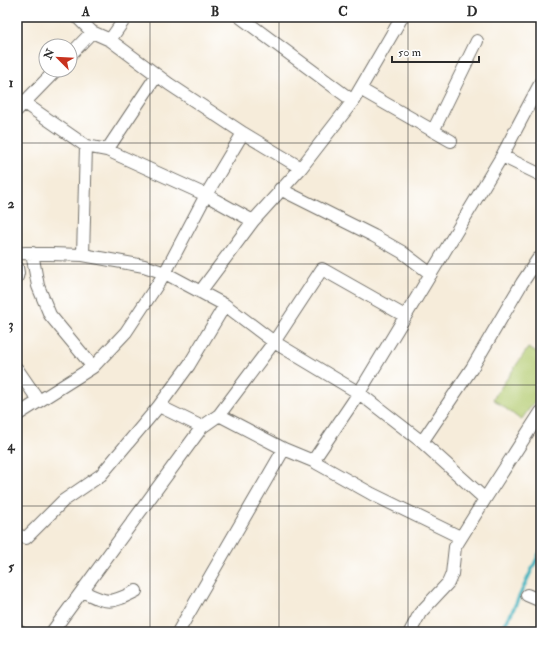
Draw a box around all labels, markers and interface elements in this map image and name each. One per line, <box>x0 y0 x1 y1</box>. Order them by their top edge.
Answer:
text: A <box>81 4 91 20</box>
text: B <box>211 4 219 20</box>
text: C <box>338 4 348 20</box>
text: D <box>467 4 478 20</box>
north arrow <box>38 38 78 78</box>
scale bar <box>392 38 479 64</box>
text: 50 m <box>398 45 422 60</box>
text: N <box>41 46 58 62</box>
text: 1 <box>9 75 14 91</box>
text: 2 <box>8 196 15 212</box>
text: 3 <box>9 317 14 333</box>
text: 4 <box>6 438 15 454</box>
text: 5 <box>8 559 14 575</box>

